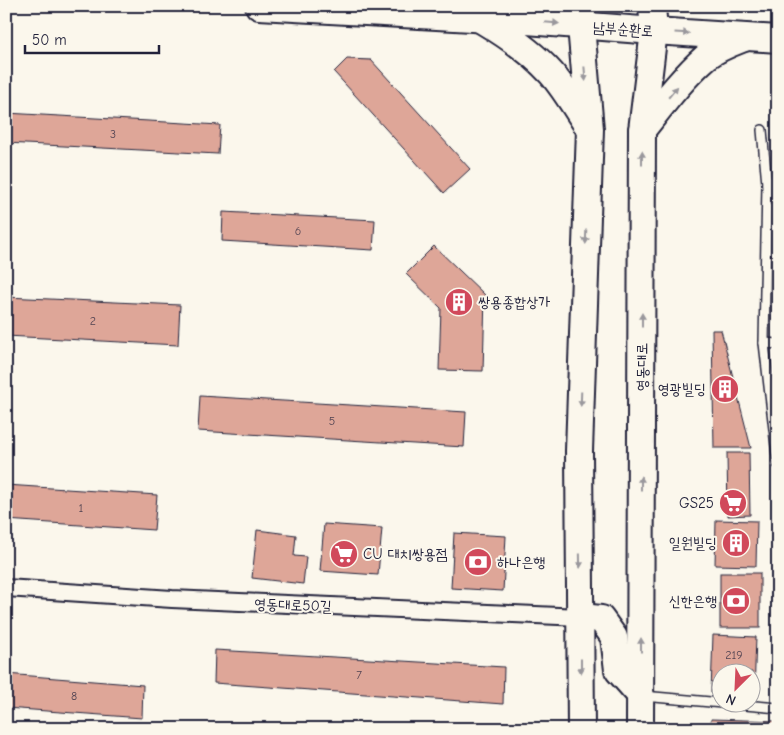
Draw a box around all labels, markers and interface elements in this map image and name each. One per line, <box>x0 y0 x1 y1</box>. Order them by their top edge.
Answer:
street label: 남부순환로 <box>592 18 654 40</box>
one-way arrow <box>544 20 560 28</box>
scale bar <box>25 22 159 54</box>
one-way arrow <box>675 30 691 38</box>
text: 50 m <box>32 31 67 49</box>
one-way arrow <box>582 67 590 83</box>
one-way arrow <box>668 86 679 99</box>
house number: 3 <box>110 127 116 141</box>
one-way arrow <box>638 149 646 165</box>
house number: 6 <box>295 224 301 238</box>
one-way arrow <box>582 229 590 245</box>
building icon: 쌍용종합상가 <box>444 287 474 317</box>
place label: 쌍용종합상가 <box>478 293 550 311</box>
one-way arrow <box>638 312 646 328</box>
house number: 2 <box>90 314 96 328</box>
street label: 영동대로 <box>633 343 651 391</box>
building icon: 영광빌딩 <box>710 374 740 404</box>
place label: 영광빌딩 <box>658 380 706 398</box>
one-way arrow <box>576 391 584 407</box>
house number: 5 <box>329 414 335 428</box>
one-way arrow <box>637 474 645 490</box>
supermarket icon: GS25 <box>718 488 748 518</box>
place label: GS25 <box>679 494 714 512</box>
house number: 1 <box>79 501 84 515</box>
building icon: 일원빌딩 <box>721 528 751 558</box>
place label: 일원빌딩 <box>669 534 717 552</box>
supermarket icon: CU 대치쌍용점 <box>329 539 359 569</box>
place label: CU 대치쌍용점 <box>363 545 448 563</box>
bank icon: 하나은행 <box>463 547 493 577</box>
place label: 하나은행 <box>497 553 545 571</box>
one-way arrow <box>576 554 584 570</box>
bank icon: 신한은행 <box>721 586 751 616</box>
place label: 신한은행 <box>669 592 717 610</box>
street label: 영동대로50길 <box>254 595 332 615</box>
one-way arrow <box>637 637 645 653</box>
house number: 219 <box>725 648 743 662</box>
one-way arrow <box>577 658 585 674</box>
north arrow <box>712 662 762 712</box>
house number: 7 <box>356 668 362 682</box>
house number: 8 <box>71 689 77 703</box>
text: N <box>723 690 739 709</box>

